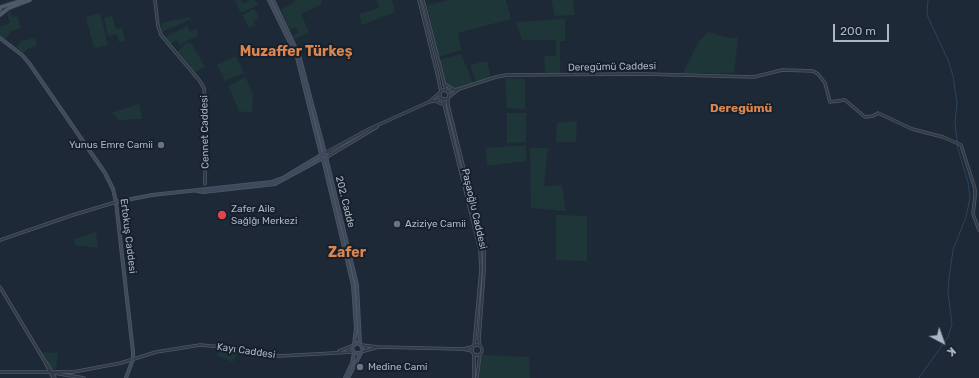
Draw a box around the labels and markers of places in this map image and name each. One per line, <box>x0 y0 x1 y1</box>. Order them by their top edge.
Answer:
place label: Yunus Emre Camii <box>69 139 153 151</box>
marker: Yunus Emre Camii <box>156 140 166 150</box>
place label: Zafer Aile Sağlğı Merkezi <box>231 203 297 226</box>
marker: Zafer Aile Sağlğı Merkezi <box>216 209 228 221</box>
place label: Aziziye Camii <box>405 218 466 230</box>
marker: Aziziye Camii <box>392 219 402 229</box>
place label: Medine Cami <box>368 361 428 373</box>
marker: Medine Cami <box>355 362 365 372</box>

